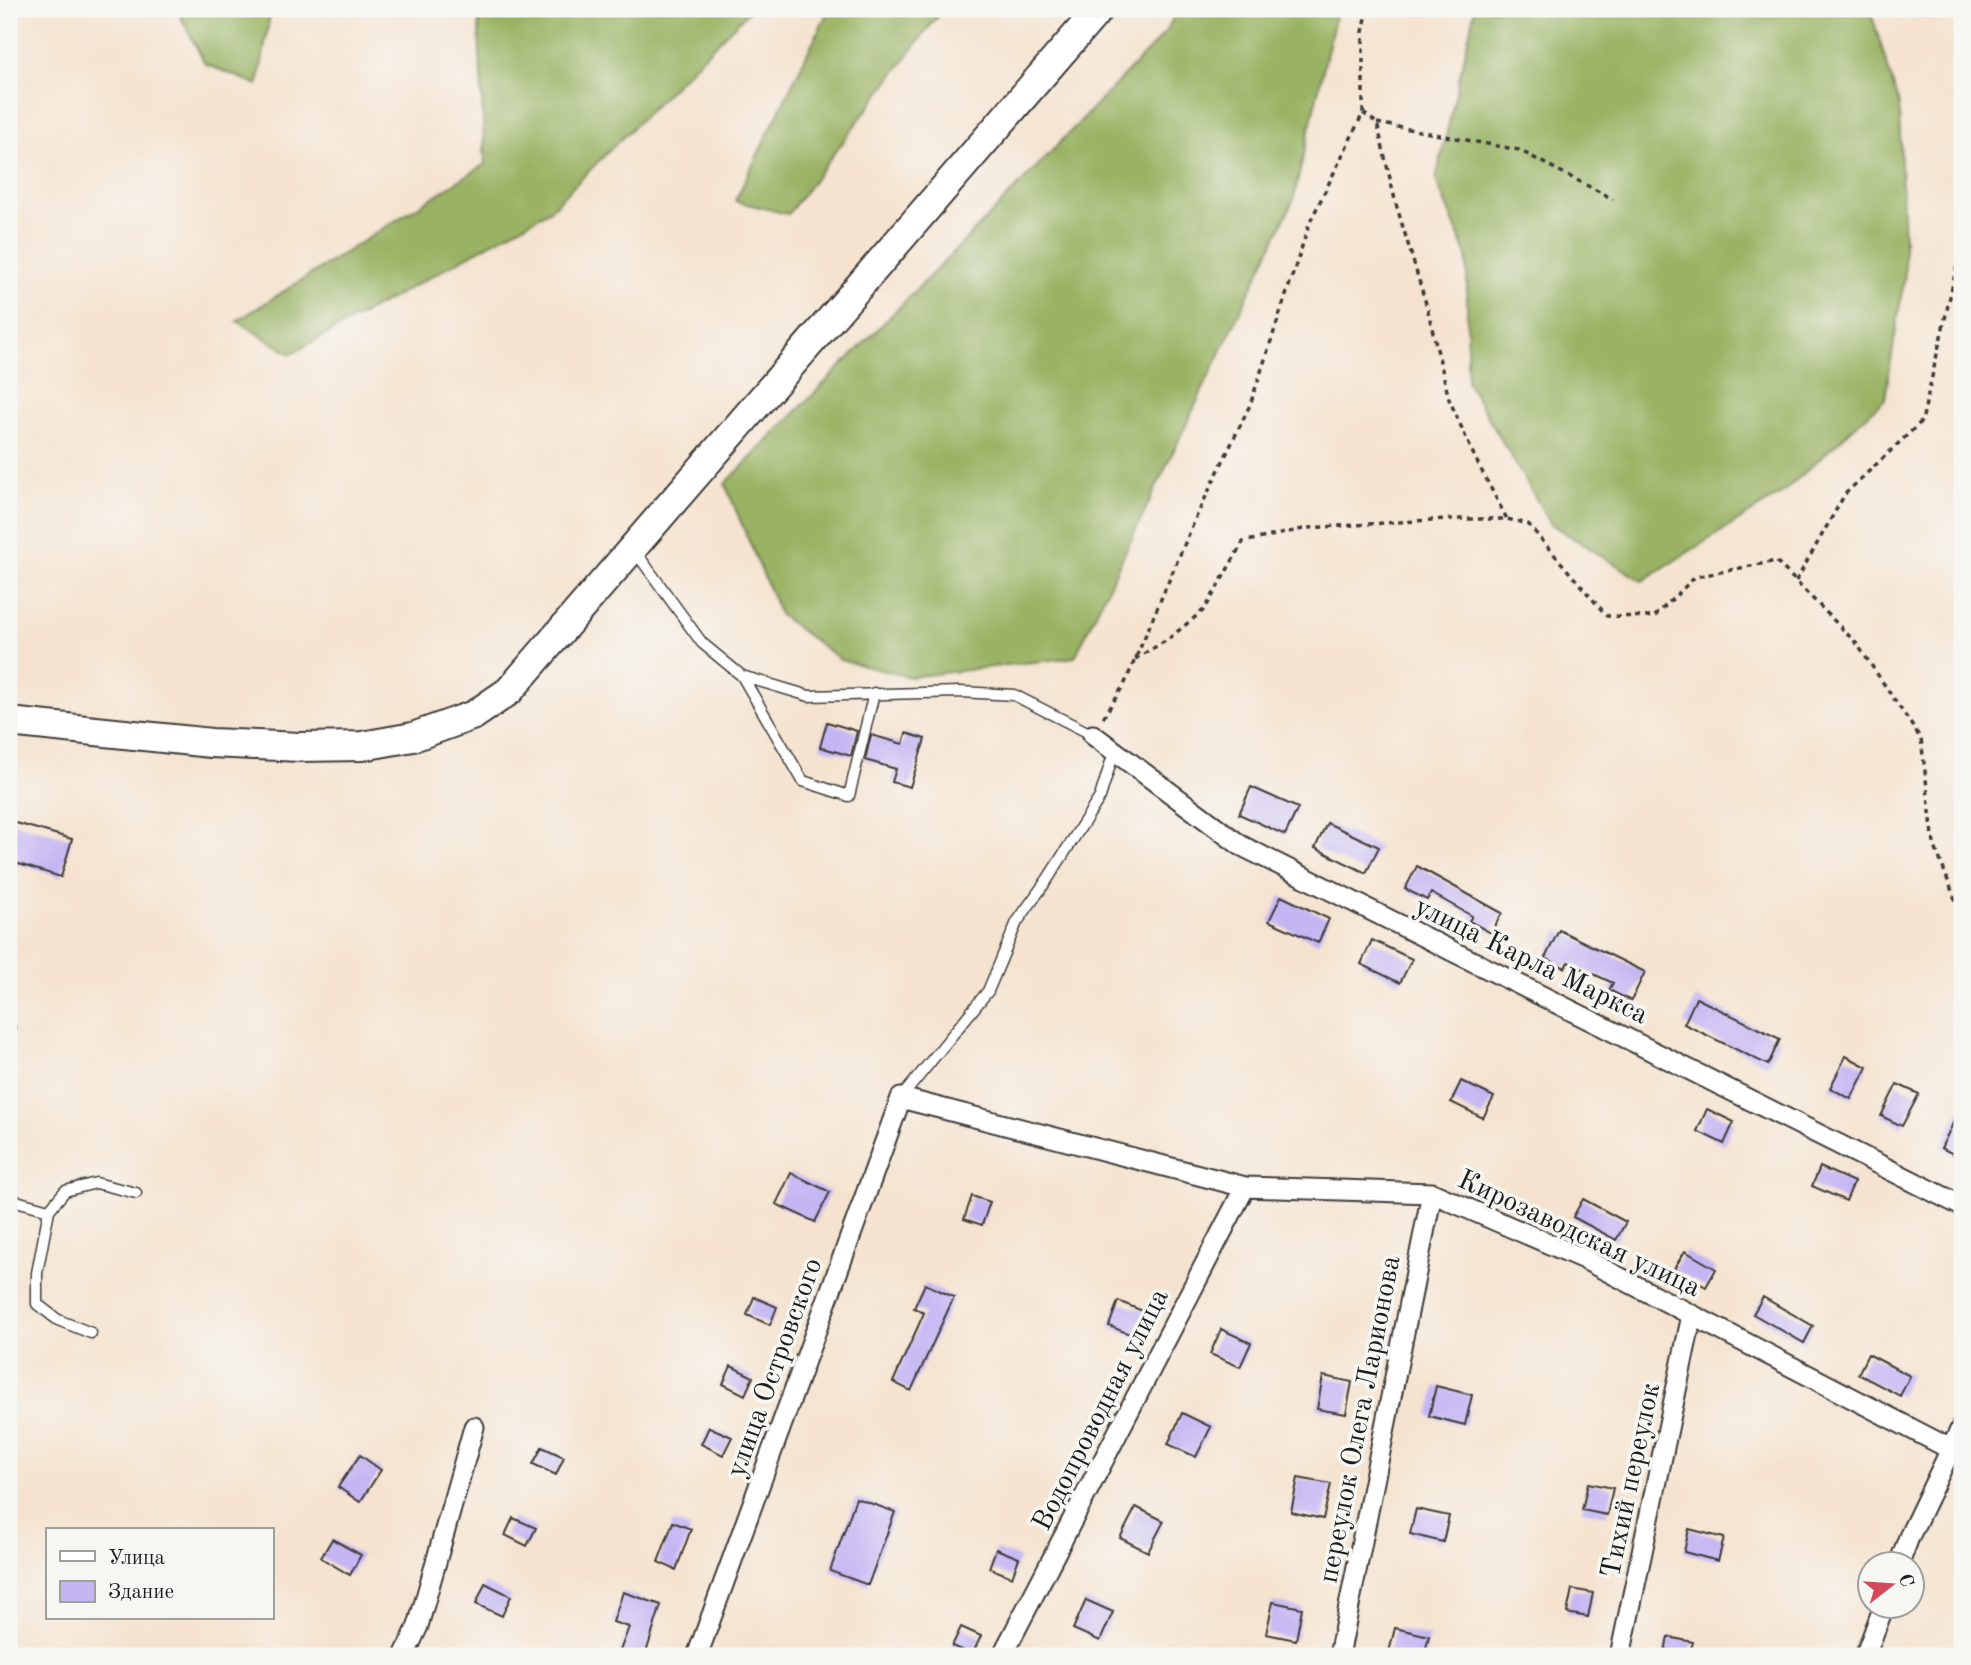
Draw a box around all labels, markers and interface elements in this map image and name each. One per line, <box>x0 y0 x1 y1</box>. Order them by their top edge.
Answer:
street label: улица Карла Маркса <box>1410 893 1652 1030</box>
street label: Кирозаводская улица <box>1453 1166 1705 1303</box>
street label: переулок Олега Ларионова <box>1315 1253 1406 1586</box>
street label: улица Островского <box>723 1255 828 1481</box>
street label: Водопроводная улица <box>1029 1285 1175 1536</box>
street label: Тихий переулок <box>1598 1381 1666 1581</box>
legend <box>46 1528 273 1620</box>
text: Улица <box>108 1548 165 1569</box>
north arrow <box>1856 1550 1926 1620</box>
text: С <box>1894 1572 1916 1590</box>
text: Здание <box>108 1582 174 1603</box>

